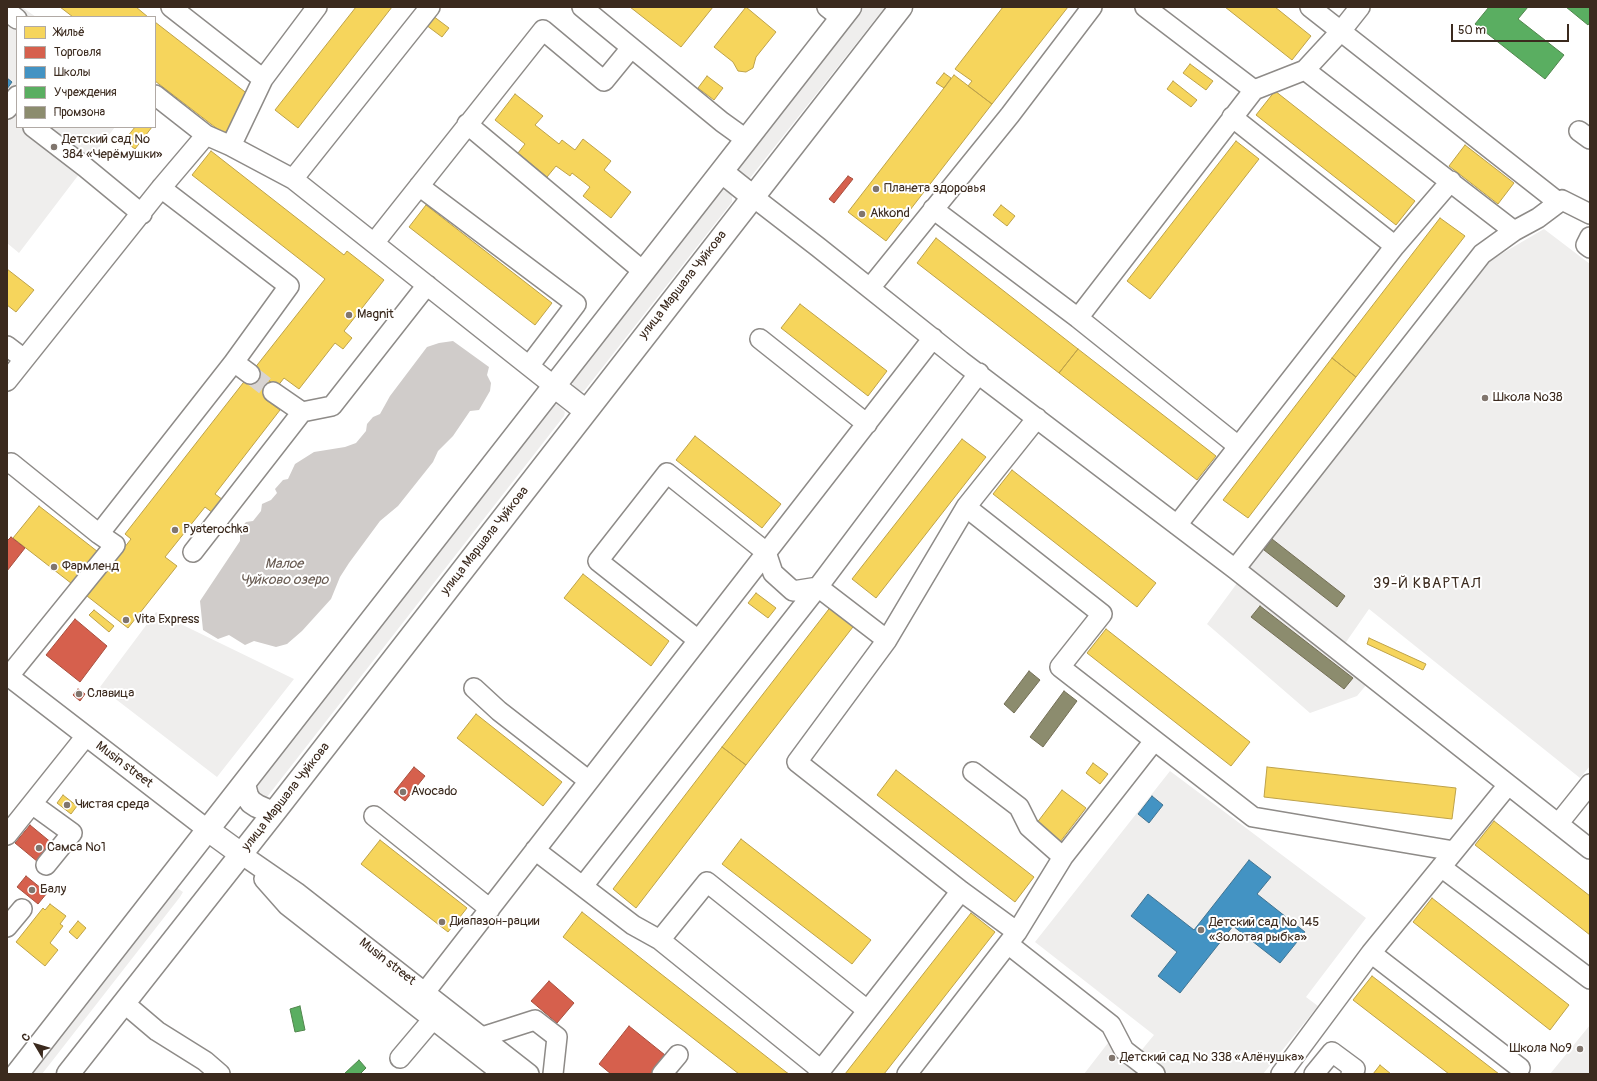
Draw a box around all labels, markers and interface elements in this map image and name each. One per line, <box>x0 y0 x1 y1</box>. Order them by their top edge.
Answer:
legend <box>16 16 156 128</box>
scale bar <box>1453 16 1571 42</box>
text: 50 m <box>1458 23 1486 38</box>
text: Жильё <box>54 25 85 40</box>
text: Торговля <box>54 45 101 60</box>
text: Школы <box>54 65 90 80</box>
text: Учреждения <box>54 85 117 100</box>
text: Промзона <box>54 105 105 120</box>
place label: Детский сад № 384 «Черёмушки» <box>62 132 162 163</box>
marker: Детский сад № 384 «Черёмушки» <box>49 142 59 152</box>
place label: Планета здоровья <box>884 181 986 197</box>
marker: Планета здоровья <box>871 184 881 194</box>
place label: Akkond <box>870 206 910 222</box>
marker: Akkond <box>857 209 867 219</box>
street label: улица Маршала Чуйкова <box>636 228 730 342</box>
place label: Magnit <box>357 307 394 323</box>
marker: Magnit <box>344 310 354 320</box>
place label: Школа №38 <box>1493 390 1563 406</box>
marker: Школа №38 <box>1480 393 1490 403</box>
street label: улица Маршала Чуйкова <box>438 484 532 598</box>
place label: Pyaterochka <box>183 522 249 538</box>
marker: Pyaterochka <box>170 525 180 535</box>
water label: Малое Чуйково озеро <box>240 556 328 588</box>
place label: Фармленд <box>62 559 119 575</box>
marker: Фармленд <box>49 562 59 572</box>
district label: 39-Й КВАРТАЛ <box>1373 575 1481 593</box>
place label: Vita Express <box>134 612 199 628</box>
marker: Vita Express <box>121 615 131 625</box>
place label: Славица <box>87 686 134 702</box>
marker: Славица <box>74 689 84 699</box>
street label: Musin street <box>92 738 156 792</box>
street label: улица Маршала Чуйкова <box>239 740 333 854</box>
place label: Avocado <box>411 784 457 800</box>
marker: Avocado <box>398 787 408 797</box>
place label: Чистая среда <box>75 797 149 813</box>
marker: Чистая среда <box>62 800 72 810</box>
place label: Самса №1 <box>47 840 106 856</box>
marker: Самса №1 <box>34 843 44 853</box>
place label: Балу <box>40 882 66 898</box>
marker: Балу <box>27 885 37 895</box>
place label: Диапазон-рации <box>450 914 539 930</box>
place label: Детский сад № 145 «Золотая рыбка» <box>1209 915 1319 946</box>
marker: Диапазон-рации <box>437 917 447 927</box>
marker: Детский сад № 145 «Золотая рыбка» <box>1196 925 1206 935</box>
street label: Musin street <box>356 935 418 989</box>
north arrow <box>16 1025 56 1065</box>
text: С <box>19 1031 33 1044</box>
place label: Школа №9 <box>1510 1041 1572 1057</box>
marker: Школа №9 <box>1575 1044 1585 1054</box>
place label: Детский сад № 338 «Алёнушка» <box>1120 1050 1304 1066</box>
marker: Детский сад № 338 «Алёнушка» <box>1107 1053 1117 1063</box>

